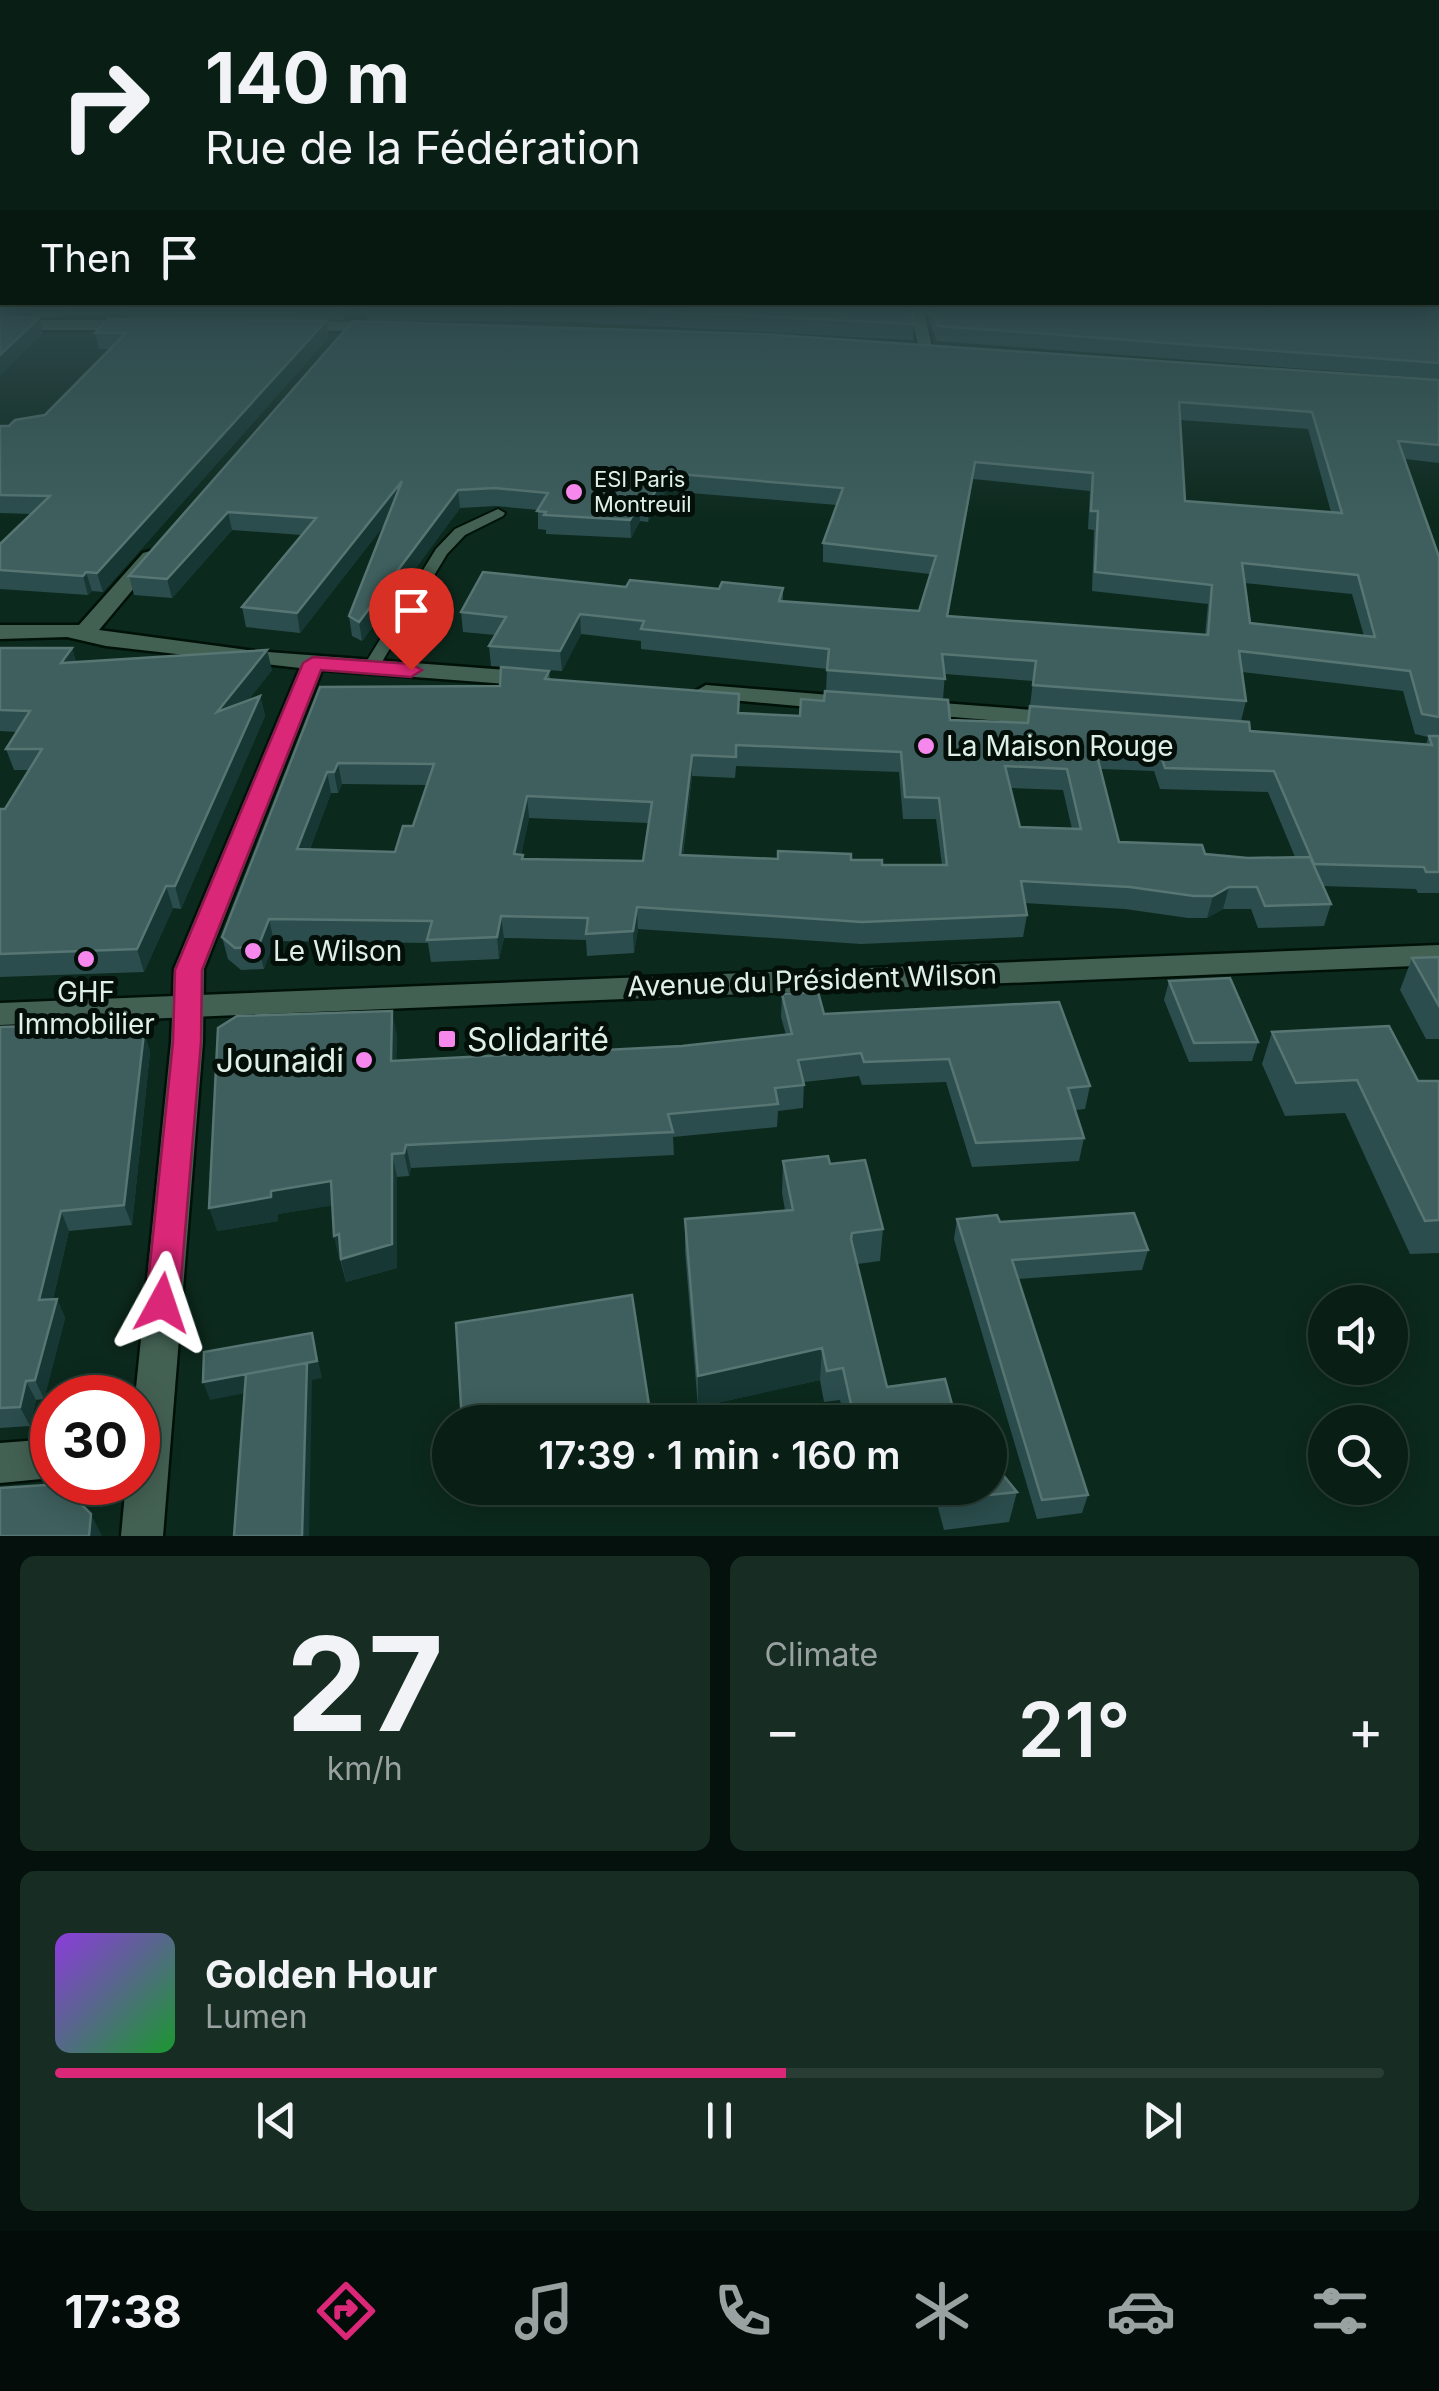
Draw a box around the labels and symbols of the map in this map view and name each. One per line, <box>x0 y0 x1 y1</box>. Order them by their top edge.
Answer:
place label: ESI Paris Montreuil <box>594 466 692 517</box>
marker: ESI Paris Montreuil <box>563 481 585 503</box>
pin <box>369 568 454 671</box>
place label: La Maison Rouge <box>946 729 1174 763</box>
marker: La Maison Rouge <box>915 735 937 757</box>
place label: Le Wilson <box>273 934 402 968</box>
marker: Le Wilson <box>242 940 264 962</box>
marker: GHF Immobilier <box>75 948 97 970</box>
street label: Avenue du Président Wilson <box>627 957 997 1003</box>
place label: GHF Immobilier <box>17 975 155 1041</box>
place label: Solidarité <box>467 1020 609 1059</box>
marker: Solidarité <box>436 1028 458 1050</box>
place label: Jounaidi <box>216 1041 344 1080</box>
marker: Jounaidi <box>353 1049 375 1071</box>
position arrow <box>110 1251 214 1355</box>
speed limit sign: 30 <box>30 1375 160 1505</box>

